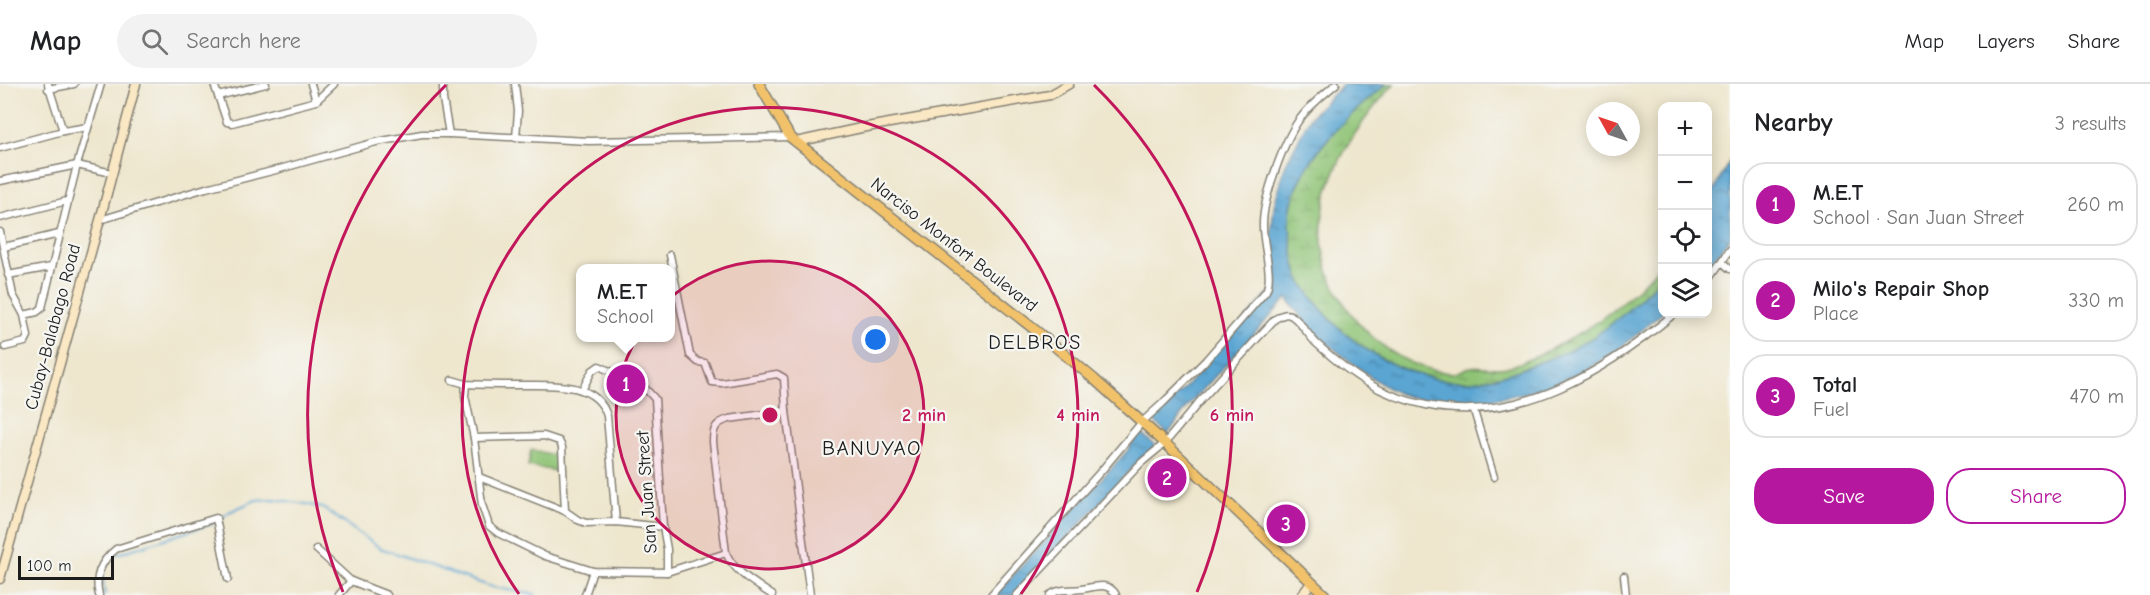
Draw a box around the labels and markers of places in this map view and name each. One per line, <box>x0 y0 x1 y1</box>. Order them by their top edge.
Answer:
pin: 1 <box>606 362 646 406</box>
centre of rings <box>760 405 780 425</box>
pin: 2 <box>1148 456 1186 500</box>
pin: 3 <box>1266 502 1306 546</box>

